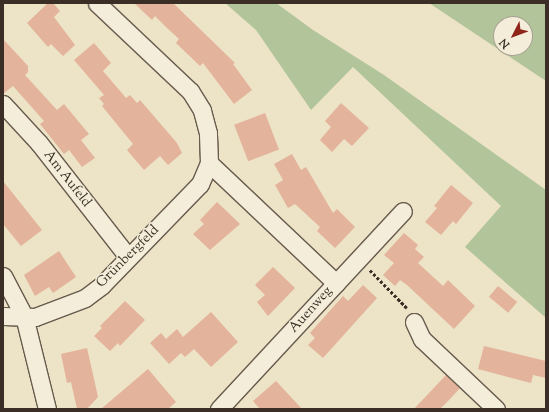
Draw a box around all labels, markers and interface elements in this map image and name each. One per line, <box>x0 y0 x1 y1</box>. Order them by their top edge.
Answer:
north arrow <box>493 16 533 56</box>
text: N <box>496 35 514 52</box>
street label: Am Aufeld <box>40 147 94 211</box>
street label: Grünbergfeld <box>93 222 163 292</box>
street label: Auenweg <box>286 283 336 337</box>

